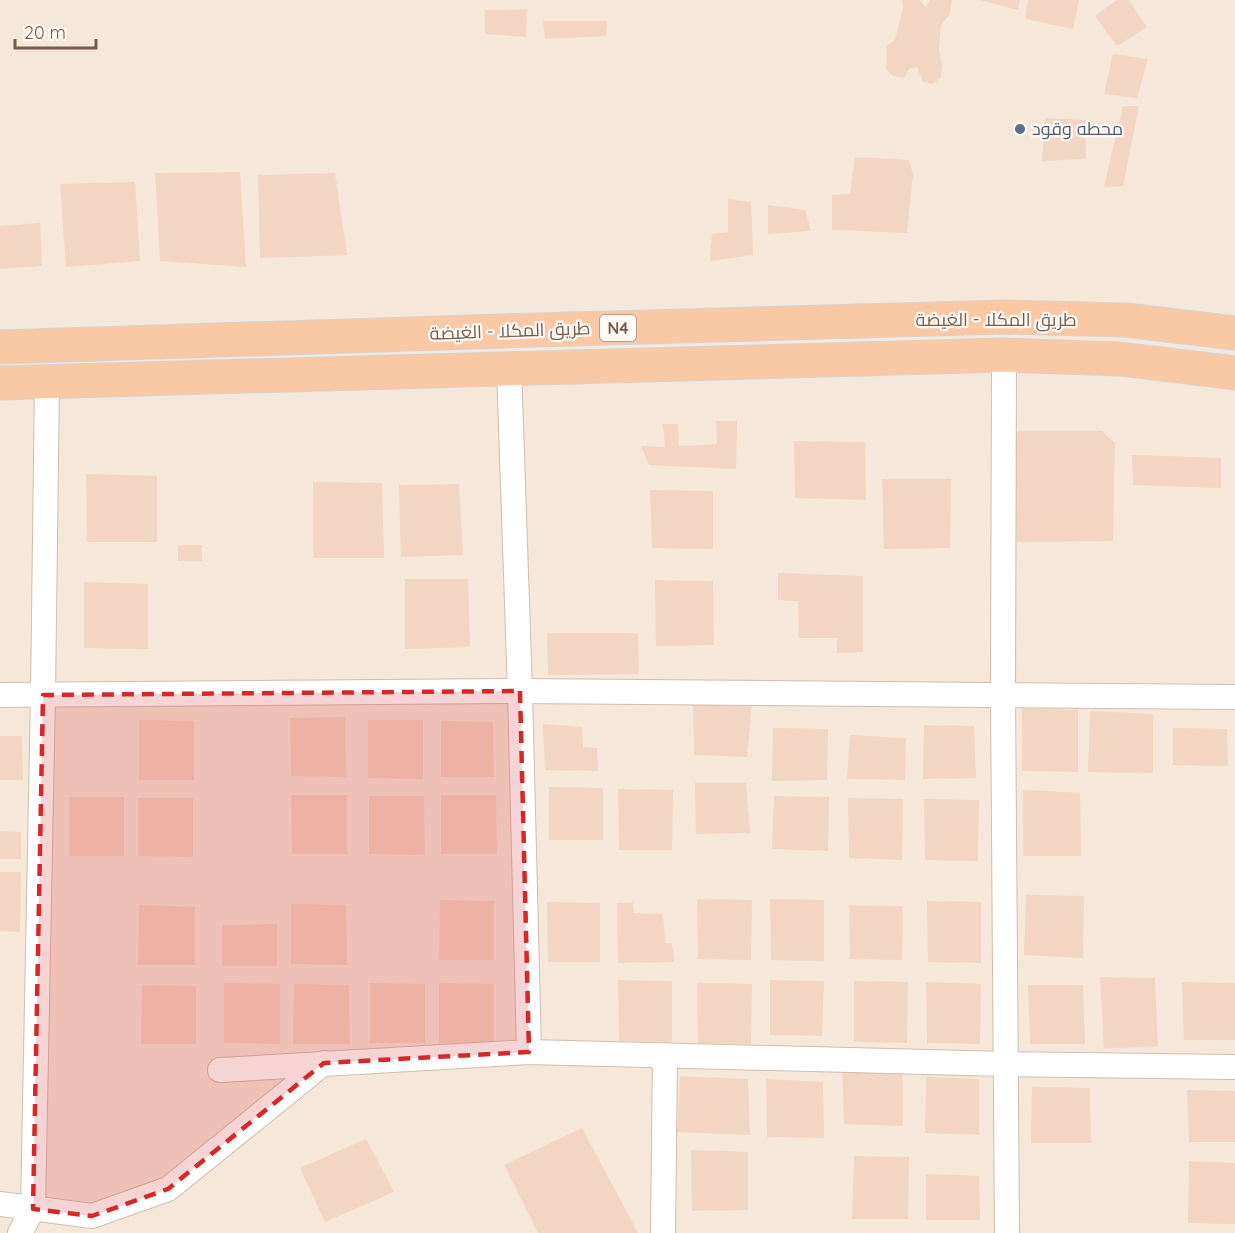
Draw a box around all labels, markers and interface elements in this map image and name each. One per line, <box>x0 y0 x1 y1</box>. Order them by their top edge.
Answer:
scale bar <box>15 12 96 50</box>
text: 20 m <box>24 21 66 44</box>
place label: محطه وقود <box>1032 117 1123 140</box>
marker: محطه وقود <box>1013 122 1027 136</box>
street label: طريق المكلا - الغيضة <box>915 308 1077 332</box>
road number: N4 <box>600 315 636 341</box>
street label: طريق المكلا - الغيضة <box>429 316 591 346</box>

